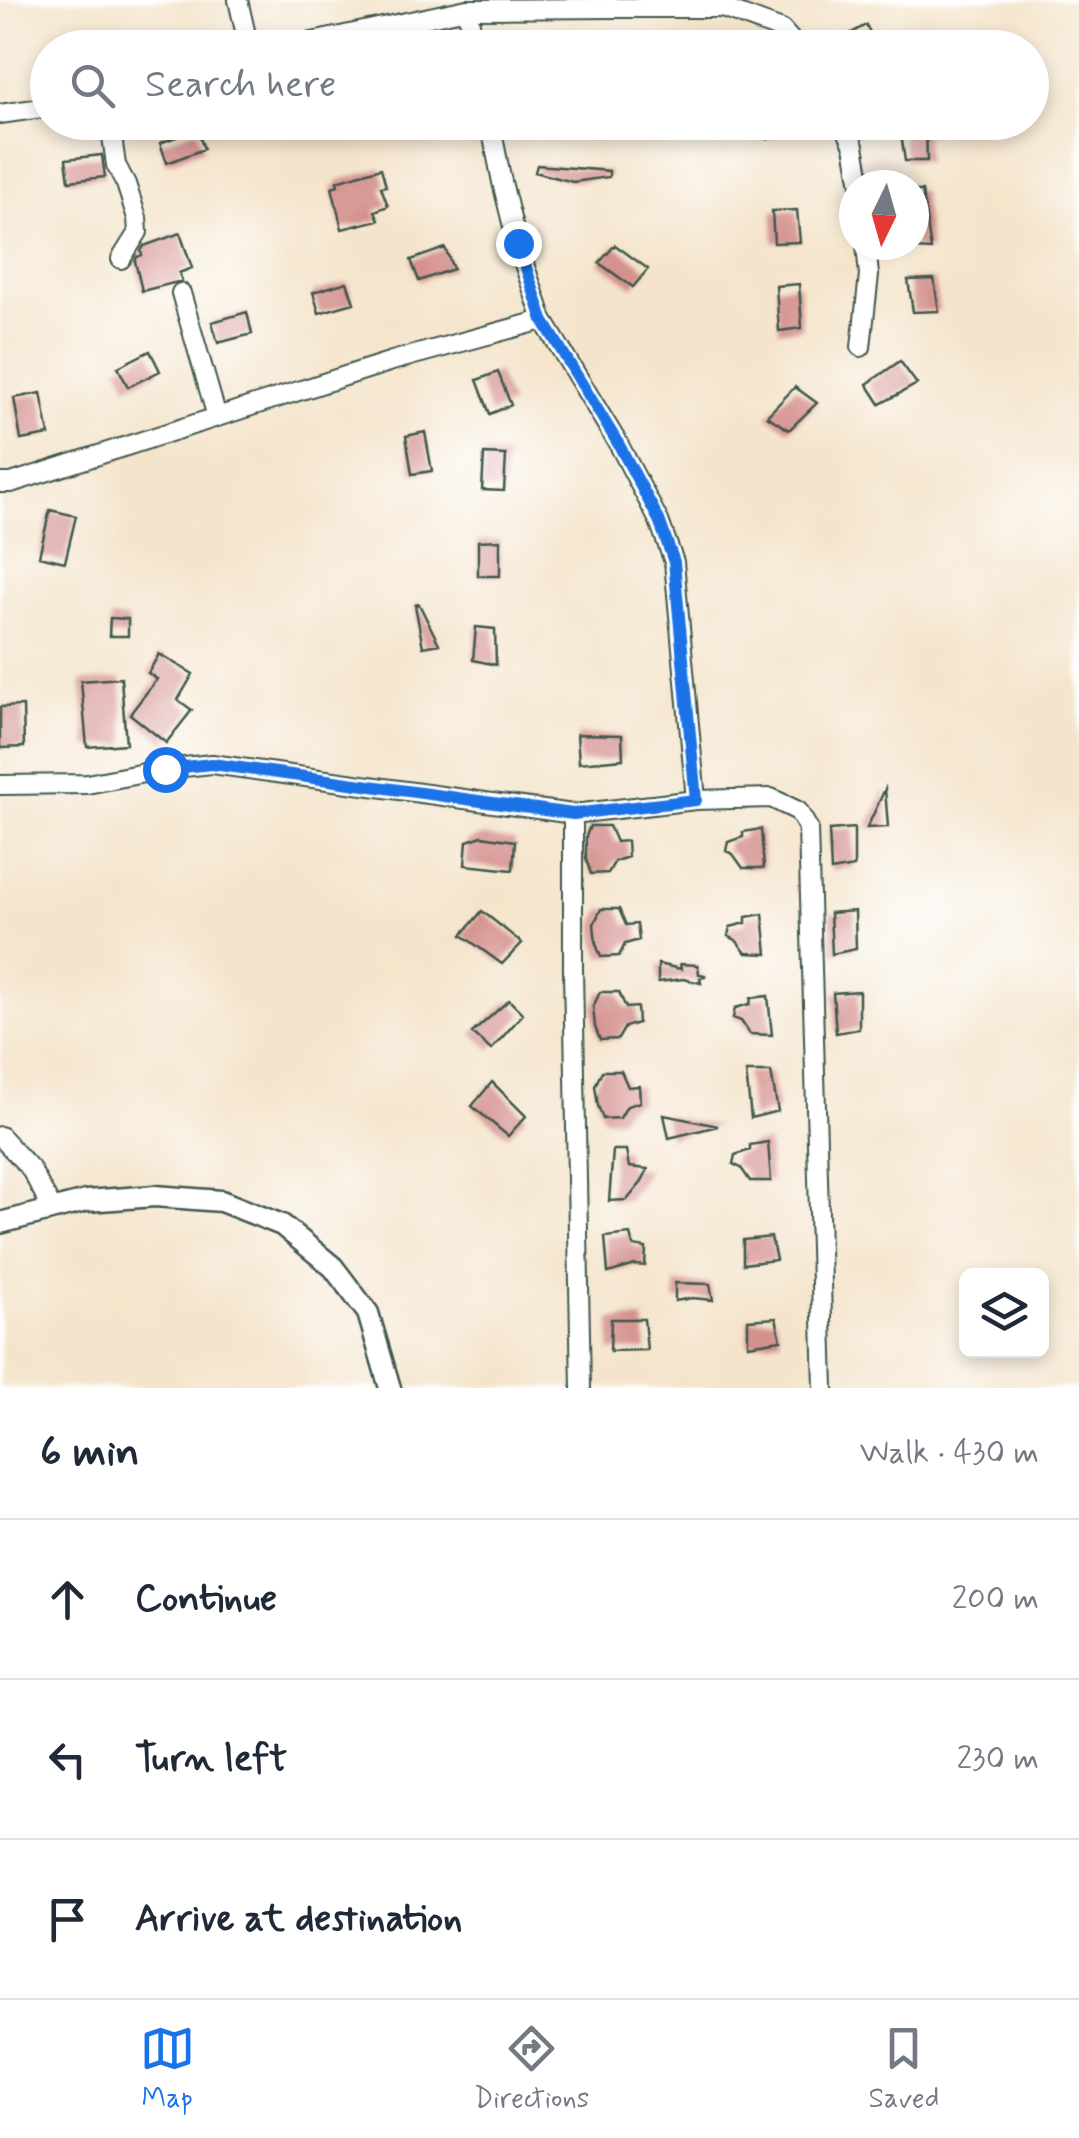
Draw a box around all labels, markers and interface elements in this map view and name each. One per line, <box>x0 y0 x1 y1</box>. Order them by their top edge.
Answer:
search box <box>30 30 1049 140</box>
icon: search <box>65 58 120 113</box>
text: Search here <box>145 61 336 110</box>
north arrow <box>839 170 929 260</box>
route end <box>496 221 542 267</box>
route start <box>143 747 189 793</box>
map controls <box>959 1268 1049 1358</box>
button: layers <box>959 1268 1049 1358</box>
text: 6 min <box>40 1426 139 1481</box>
text: Walk · 430 m <box>860 1432 1039 1474</box>
icon: ahead <box>40 1572 95 1627</box>
text: Continue <box>135 1575 277 1624</box>
text: 200 m <box>952 1578 1039 1620</box>
icon: left <box>40 1732 95 1787</box>
text: Turn left <box>135 1735 287 1784</box>
text: 230 m <box>956 1738 1039 1780</box>
icon: arrive <box>40 1892 95 1947</box>
text: Arrive at destination <box>135 1895 462 1944</box>
tab: Map <box>140 2021 195 2118</box>
tab: Directions <box>474 2021 589 2118</box>
tab: Saved <box>869 2021 939 2118</box>

